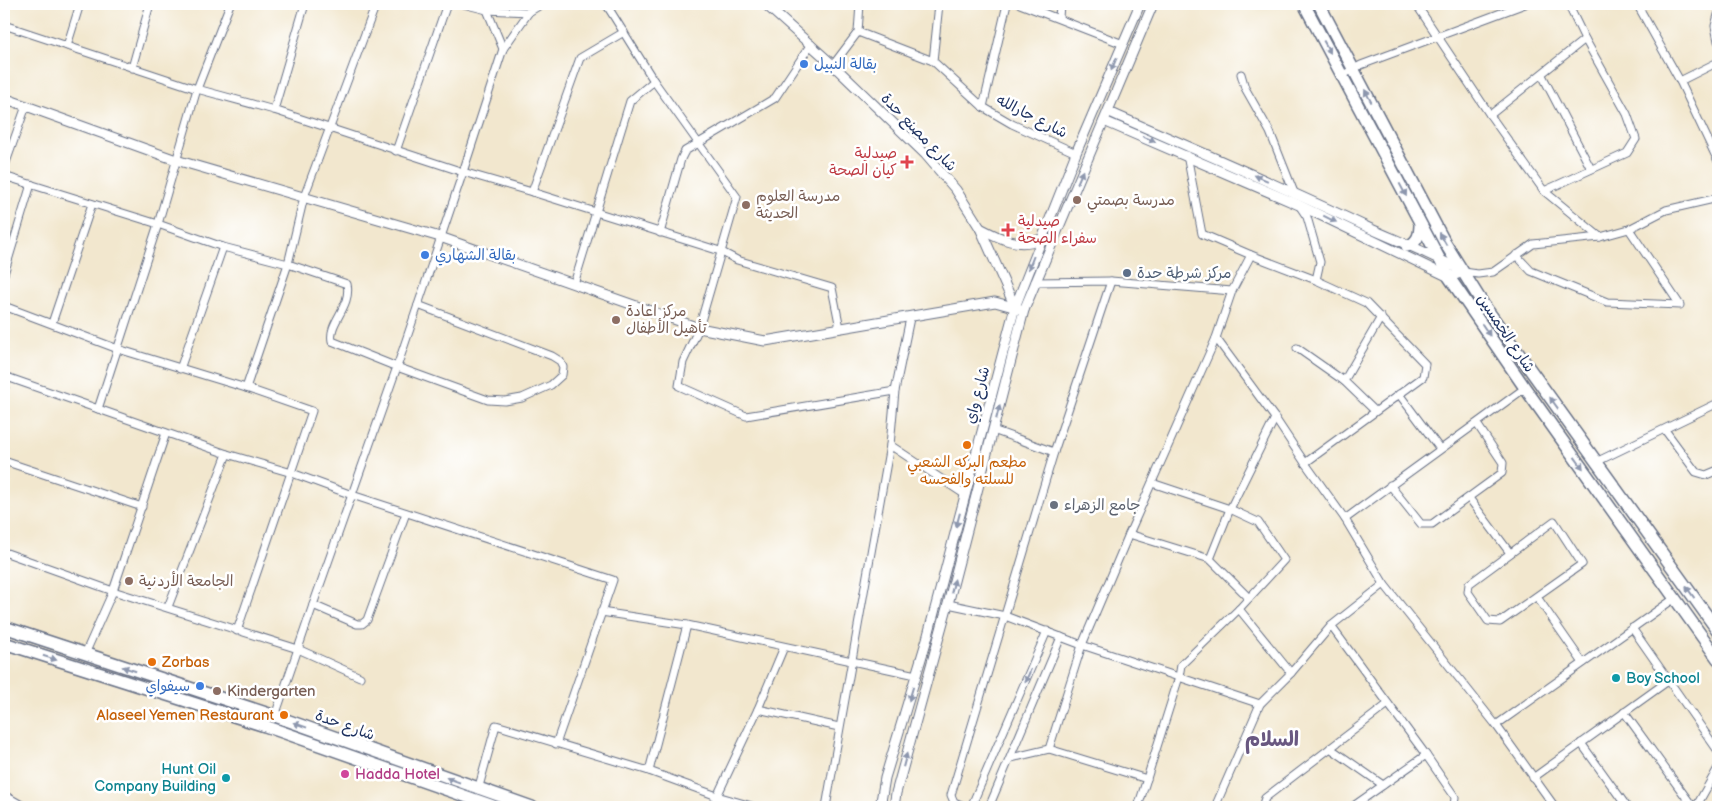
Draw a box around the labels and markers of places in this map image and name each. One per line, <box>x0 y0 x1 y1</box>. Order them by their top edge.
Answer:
place label: بقالة النبيل <box>814 55 877 74</box>
marker: بقالة النبيل <box>798 58 810 70</box>
place label: صيدلية كيان الصحة <box>829 144 897 180</box>
marker: صيدلية كيان الصحة <box>901 156 913 168</box>
place label: مدرسة العلوم الحديثة <box>756 187 840 223</box>
place label: مدرسة بصمتي <box>1087 191 1175 213</box>
marker: مدرسة بصمتي <box>1071 194 1083 206</box>
marker: مدرسة العلوم الحديثة <box>740 199 752 211</box>
place label: صيدلية سفراء الصحة <box>1018 212 1097 248</box>
marker: صيدلية سفراء الصحة <box>1002 224 1014 236</box>
place label: بقالة الشهاري <box>435 246 516 266</box>
marker: بقالة الشهاري <box>419 249 431 261</box>
place label: مركز شرطة حدة <box>1137 264 1232 283</box>
marker: مركز شرطة حدة <box>1121 267 1133 279</box>
place label: مركز اعادة تأهيل الأطفال <box>626 302 707 338</box>
marker: مركز اعادة تأهيل الأطفال <box>610 314 622 326</box>
marker: مطعم البركه الشعبي للسلته والفحسه <box>961 439 973 451</box>
place label: مطعم البركه الشعبي للسلته والفحسه <box>907 453 1027 489</box>
place label: جامع الزهراء <box>1064 496 1141 516</box>
marker: جامع الزهراء <box>1048 499 1060 511</box>
place label: الجامعة الأردنية <box>139 571 233 591</box>
marker: الجامعة الأردنية <box>123 575 135 587</box>
place label: Zorbas <box>161 653 210 672</box>
marker: Zorbas <box>146 656 158 668</box>
place label: Boy School <box>1626 669 1700 688</box>
marker: Boy School <box>1610 672 1622 684</box>
place label: سيفواي <box>145 677 190 697</box>
marker: سيفواي <box>194 680 206 692</box>
place label: Kindergarten <box>227 682 316 701</box>
marker: Kindergarten <box>211 685 223 697</box>
place label: Alaseel Yemen Restaurant <box>97 706 274 725</box>
marker: Alaseel Yemen Restaurant <box>278 709 290 721</box>
place label: Hunt Oil Company Building <box>94 760 216 796</box>
place label: Hadda Hotel <box>355 765 440 784</box>
marker: Hadda Hotel <box>339 768 351 780</box>
marker: Hunt Oil Company Building <box>220 772 232 784</box>

